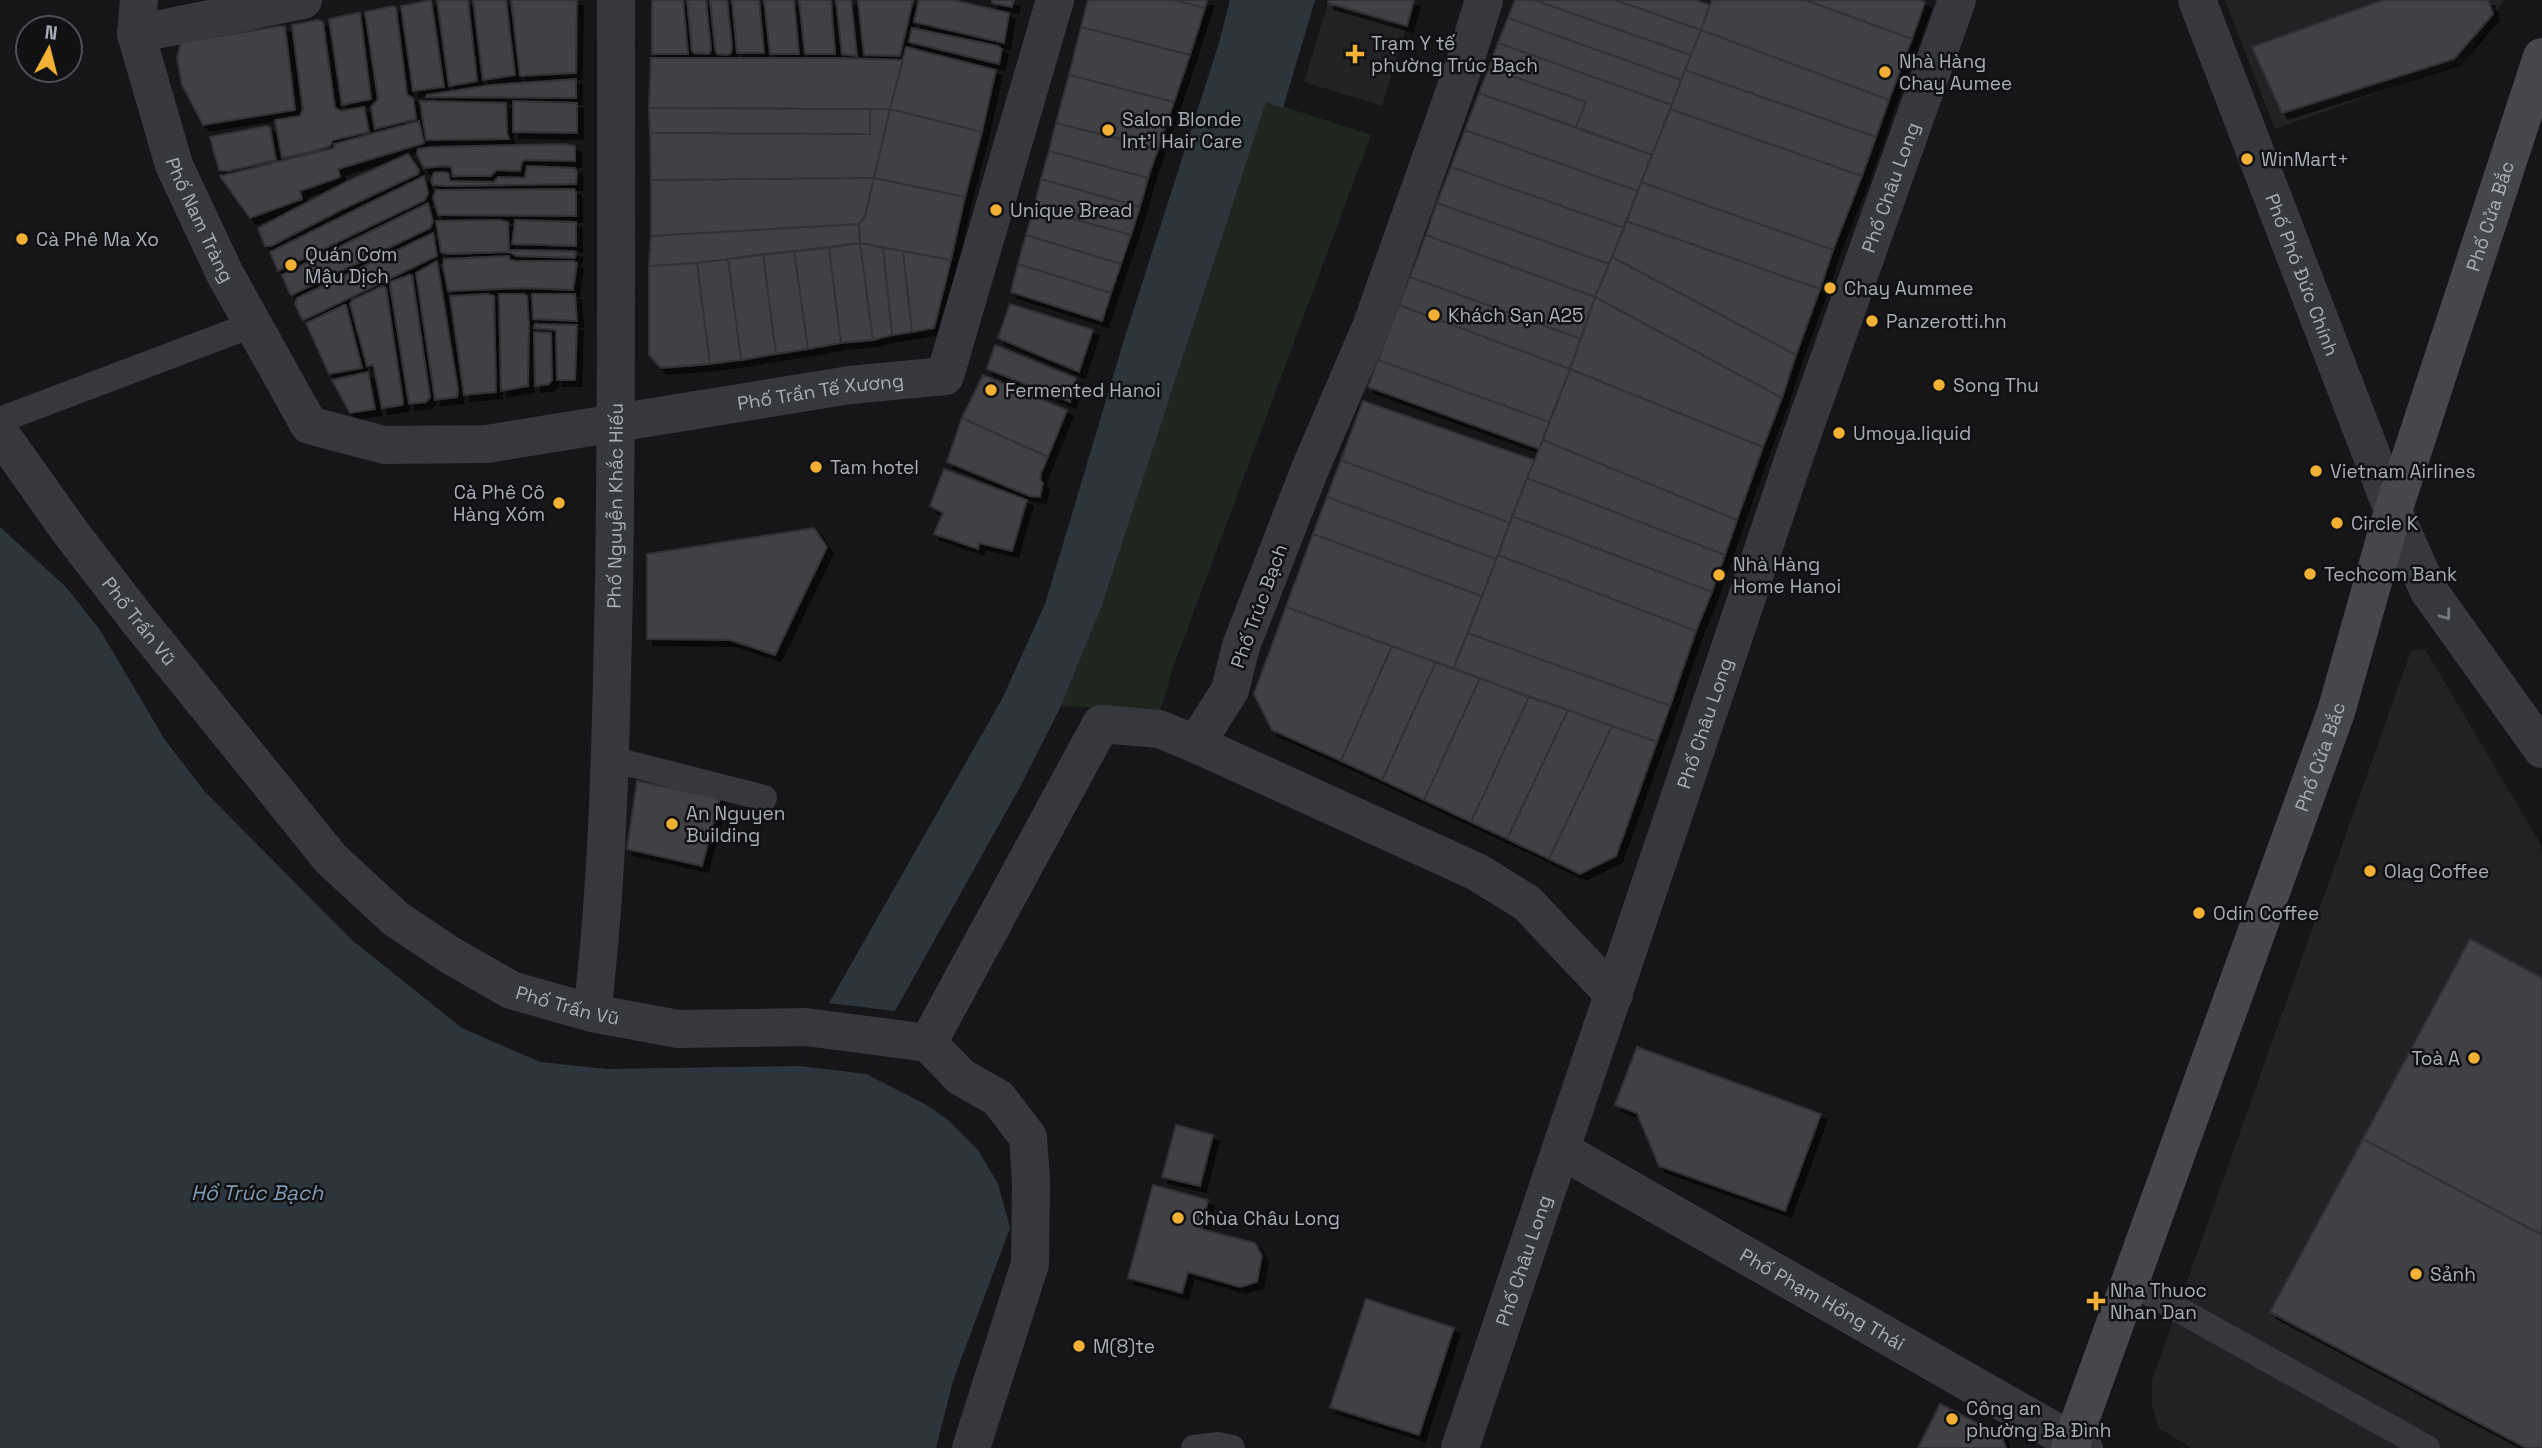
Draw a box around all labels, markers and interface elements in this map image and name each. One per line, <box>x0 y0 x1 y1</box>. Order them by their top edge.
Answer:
north arrow <box>14 14 84 84</box>
text: N <box>43 19 59 46</box>
place label: Trạm Y tế phường Trúc Bạch <box>1371 31 1538 78</box>
marker: Trạm Y tế phường Trúc Bạch <box>1345 44 1365 64</box>
place label: Nhà Hàng Chay Aumee <box>1899 49 2012 96</box>
marker: Nhà Hàng Chay Aumee <box>1877 64 1893 80</box>
place label: Salon Blonde Int’l Hair Care <box>1122 107 1242 154</box>
street label: Phố Châu Long <box>1855 119 1925 256</box>
marker: Salon Blonde Int’l Hair Care <box>1100 122 1116 138</box>
place label: WinMart+ <box>2261 147 2349 172</box>
marker: WinMart+ <box>2239 151 2255 167</box>
street label: Phố Nam Tràng <box>160 155 240 287</box>
street label: Phố Cửa Bắc <box>2460 158 2520 274</box>
street label: Phố Phó Đức Chính <box>2260 190 2345 359</box>
place label: Unique Bread <box>1010 198 1132 223</box>
marker: Unique Bread <box>988 202 1004 218</box>
place label: Cà Phê Ma Xo <box>36 227 159 252</box>
marker: Cà Phê Ma Xo <box>14 231 30 247</box>
place label: Quán Cơm Mậu Dịch <box>305 242 397 289</box>
marker: Quán Cơm Mậu Dịch <box>283 257 299 273</box>
place label: Chay Aummee <box>1844 276 1974 301</box>
marker: Chay Aummee <box>1822 280 1838 296</box>
place label: Khách Sạn A25 <box>1448 303 1583 328</box>
marker: Khách Sạn A25 <box>1426 307 1442 323</box>
place label: Panzerotti.hn <box>1886 309 2007 334</box>
marker: Panzerotti.hn <box>1864 313 1880 329</box>
street label: Phố Trần Tế Xương <box>735 367 905 416</box>
place label: Song Thu <box>1953 373 2039 398</box>
marker: Song Thu <box>1931 377 1947 393</box>
place label: Fermented Hanoi <box>1005 378 1161 403</box>
marker: Fermented Hanoi <box>983 382 999 398</box>
street label: Phố Nguyễn Khắc Hiếu <box>601 403 628 609</box>
place label: Umoya.liquid <box>1853 421 1971 446</box>
marker: Umoya.liquid <box>1831 425 1847 441</box>
place label: Tam hotel <box>830 455 919 480</box>
marker: Tam hotel <box>808 459 824 475</box>
place label: Vietnam Airlines <box>2330 459 2476 484</box>
marker: Vietnam Airlines <box>2308 463 2324 479</box>
place label: Cà Phê Cô Hàng Xóm <box>453 480 545 527</box>
marker: Cà Phê Cô Hàng Xóm <box>551 495 567 511</box>
place label: Circle K <box>2351 511 2419 536</box>
marker: Circle K <box>2329 515 2345 531</box>
street label: Phố Trúc Bạch <box>1225 541 1293 671</box>
place label: Nhà Hàng Home Hanoi <box>1733 552 1841 599</box>
place label: Techcom Bank <box>2324 562 2457 587</box>
marker: Techcom Bank <box>2302 566 2318 582</box>
marker: Nhà Hàng Home Hanoi <box>1711 567 1727 583</box>
street label: Phố Trấn Vũ <box>97 571 182 670</box>
one-way arrow <box>2437 607 2450 620</box>
street label: Phố Châu Long <box>1671 654 1738 792</box>
street label: Phố Cửa Bắc <box>2289 699 2351 815</box>
place label: An Nguyen Building <box>686 801 785 848</box>
marker: An Nguyen Building <box>664 816 680 832</box>
place label: Olag Coffee <box>2384 859 2489 884</box>
marker: Olag Coffee <box>2362 863 2378 879</box>
place label: Odin Coffee <box>2213 901 2319 926</box>
marker: Odin Coffee <box>2191 905 2207 921</box>
street label: Phố Trấn Vũ <box>513 979 621 1030</box>
place label: Toà A <box>2411 1046 2460 1071</box>
marker: Toà A <box>2466 1050 2482 1066</box>
water label: Hồ Trúc Bạch <box>191 1179 324 1206</box>
street label: Phố Châu Long <box>1490 1192 1557 1329</box>
place label: Chùa Châu Long <box>1192 1206 1340 1231</box>
marker: Chùa Châu Long <box>1170 1210 1186 1226</box>
street label: Phố Phạm Hồng Thái <box>1736 1242 1909 1356</box>
place label: Sảnh <box>2430 1262 2476 1287</box>
marker: Sảnh <box>2408 1266 2424 1282</box>
place label: Nha Thuoc Nhan Dan <box>2110 1278 2207 1325</box>
marker: Nha Thuoc Nhan Dan <box>2088 1293 2104 1309</box>
place label: M(8)te <box>1093 1334 1155 1359</box>
marker: M(8)te <box>1071 1338 1087 1354</box>
place label: Công an phường Ba Đình <box>1966 1396 2111 1443</box>
marker: Công an phường Ba Đình <box>1944 1411 1960 1427</box>

